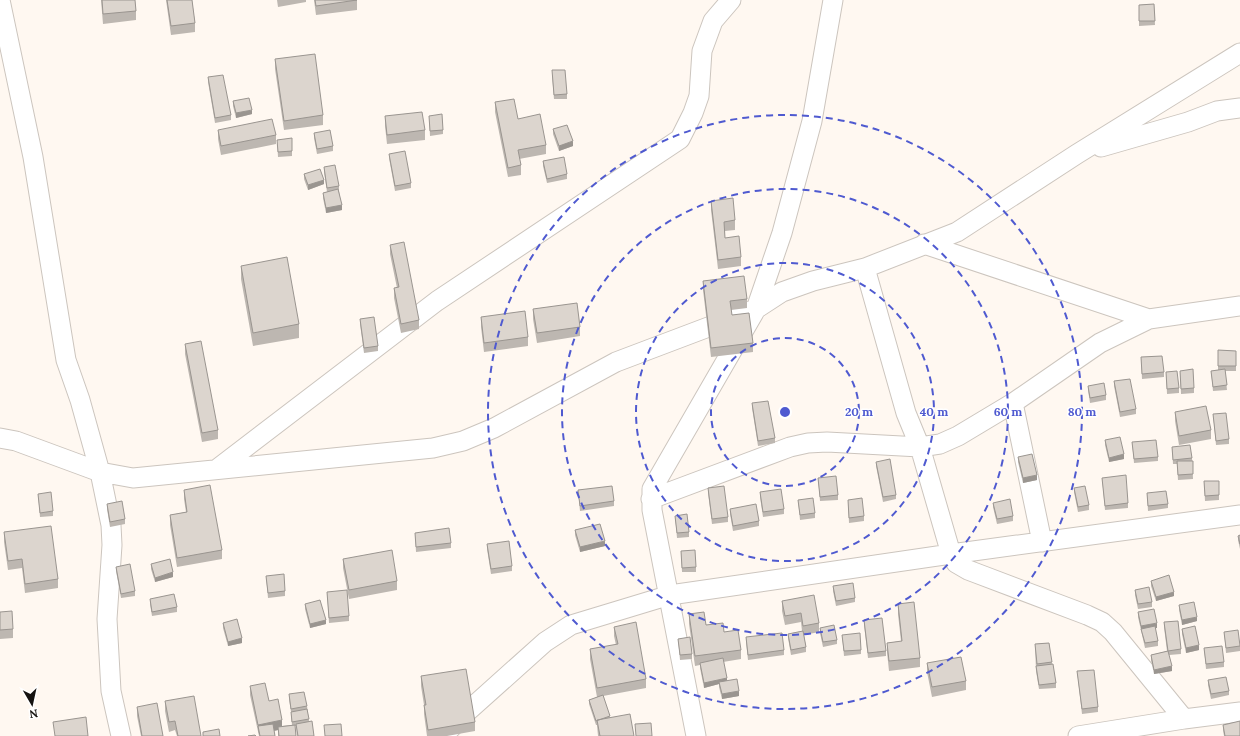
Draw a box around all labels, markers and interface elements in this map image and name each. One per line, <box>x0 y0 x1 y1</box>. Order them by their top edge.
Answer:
text: 20 m <box>845 404 873 419</box>
text: 40 m <box>920 404 948 419</box>
text: 60 m <box>994 404 1022 419</box>
text: 80 m <box>1068 404 1096 419</box>
centre of rings <box>778 405 792 419</box>
north arrow <box>12 684 52 724</box>
text: N <box>28 706 39 722</box>

